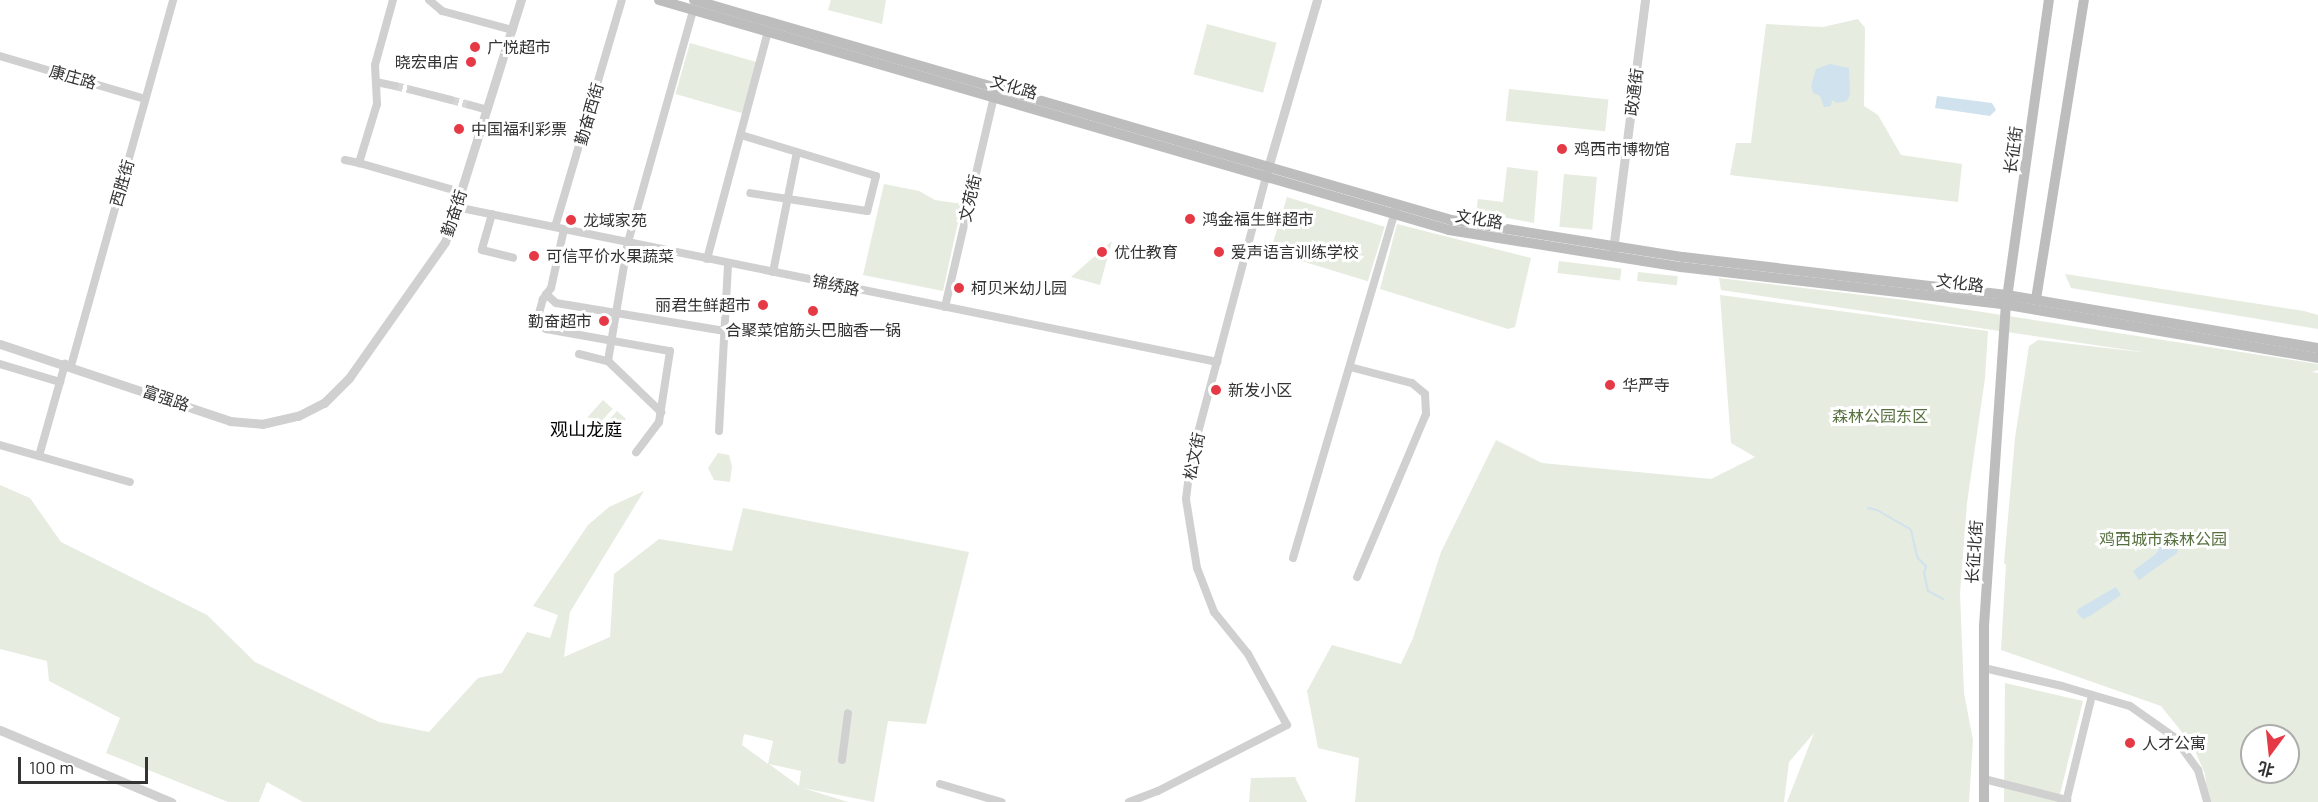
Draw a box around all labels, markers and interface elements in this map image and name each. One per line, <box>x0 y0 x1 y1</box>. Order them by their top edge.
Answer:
place label: 广悦超市 <box>487 37 551 57</box>
marker: 广悦超市 <box>468 40 482 54</box>
place label: 晓宏串店 <box>395 52 459 72</box>
marker: 晓宏串店 <box>464 55 478 69</box>
street label: 康庄路 <box>47 61 99 93</box>
street label: 政通街 <box>1622 67 1646 117</box>
street label: 文化路 <box>988 71 1040 103</box>
street label: 勤奋西街 <box>571 81 607 147</box>
place label: 中国福利彩票 <box>471 119 567 139</box>
marker: 中国福利彩票 <box>452 122 466 136</box>
street label: 长征街 <box>2000 125 2026 175</box>
place label: 鸡西市博物馆 <box>1574 139 1670 159</box>
marker: 鸡西市博物馆 <box>1555 142 1569 156</box>
street label: 西胜街 <box>106 157 138 209</box>
street label: 文苑街 <box>955 172 985 224</box>
street label: 勤奋街 <box>437 187 471 239</box>
street label: 文化路 <box>1454 206 1504 232</box>
place label: 鸿金福生鲜超市 <box>1202 209 1314 229</box>
place label: 龙域家苑 <box>583 210 647 230</box>
marker: 鸿金福生鲜超市 <box>1183 212 1197 226</box>
marker: 龙域家苑 <box>564 213 578 227</box>
place label: 优仕教育 <box>1114 242 1178 262</box>
place label: 爱声语言训练学校 <box>1231 242 1359 262</box>
marker: 优仕教育 <box>1095 245 1109 259</box>
marker: 爱声语言训练学校 <box>1212 245 1226 259</box>
place label: 可信平价水果蔬菜 <box>546 246 674 266</box>
marker: 可信平价水果蔬菜 <box>527 249 541 263</box>
street label: 锦绣路 <box>811 271 861 299</box>
street label: 文化路 <box>1935 271 1985 295</box>
place label: 柯贝米幼儿园 <box>971 278 1067 298</box>
marker: 柯贝米幼儿园 <box>952 281 966 295</box>
place label: 丽君生鲜超市 <box>655 295 751 315</box>
marker: 丽君生鲜超市 <box>756 298 770 312</box>
marker: 合聚菜馆筋头巴脑香一锅 <box>806 304 820 318</box>
place label: 勤奋超市 <box>528 311 592 331</box>
marker: 勤奋超市 <box>597 314 611 328</box>
place label: 合聚菜馆筋头巴脑香一锅 <box>725 320 901 340</box>
place label: 华严寺 <box>1622 375 1670 395</box>
marker: 华严寺 <box>1603 378 1617 392</box>
place label: 新发小区 <box>1228 380 1292 400</box>
street label: 富强路 <box>140 381 192 415</box>
marker: 新发小区 <box>1209 383 1223 397</box>
park label: 森林公园东区 <box>1832 406 1928 426</box>
district label: 观山龙庭 <box>550 418 622 440</box>
street label: 松文街 <box>1180 431 1208 481</box>
street label: 长征北街 <box>1962 519 1986 585</box>
park label: 鸡西城市森林公园 <box>2099 529 2227 549</box>
north arrow <box>2240 724 2300 784</box>
place label: 人才公寓 <box>2142 733 2206 753</box>
marker: 人才公寓 <box>2123 736 2137 750</box>
scale bar <box>21 745 152 783</box>
text: 100 m <box>29 756 74 778</box>
text: 北 <box>2256 759 2276 781</box>

